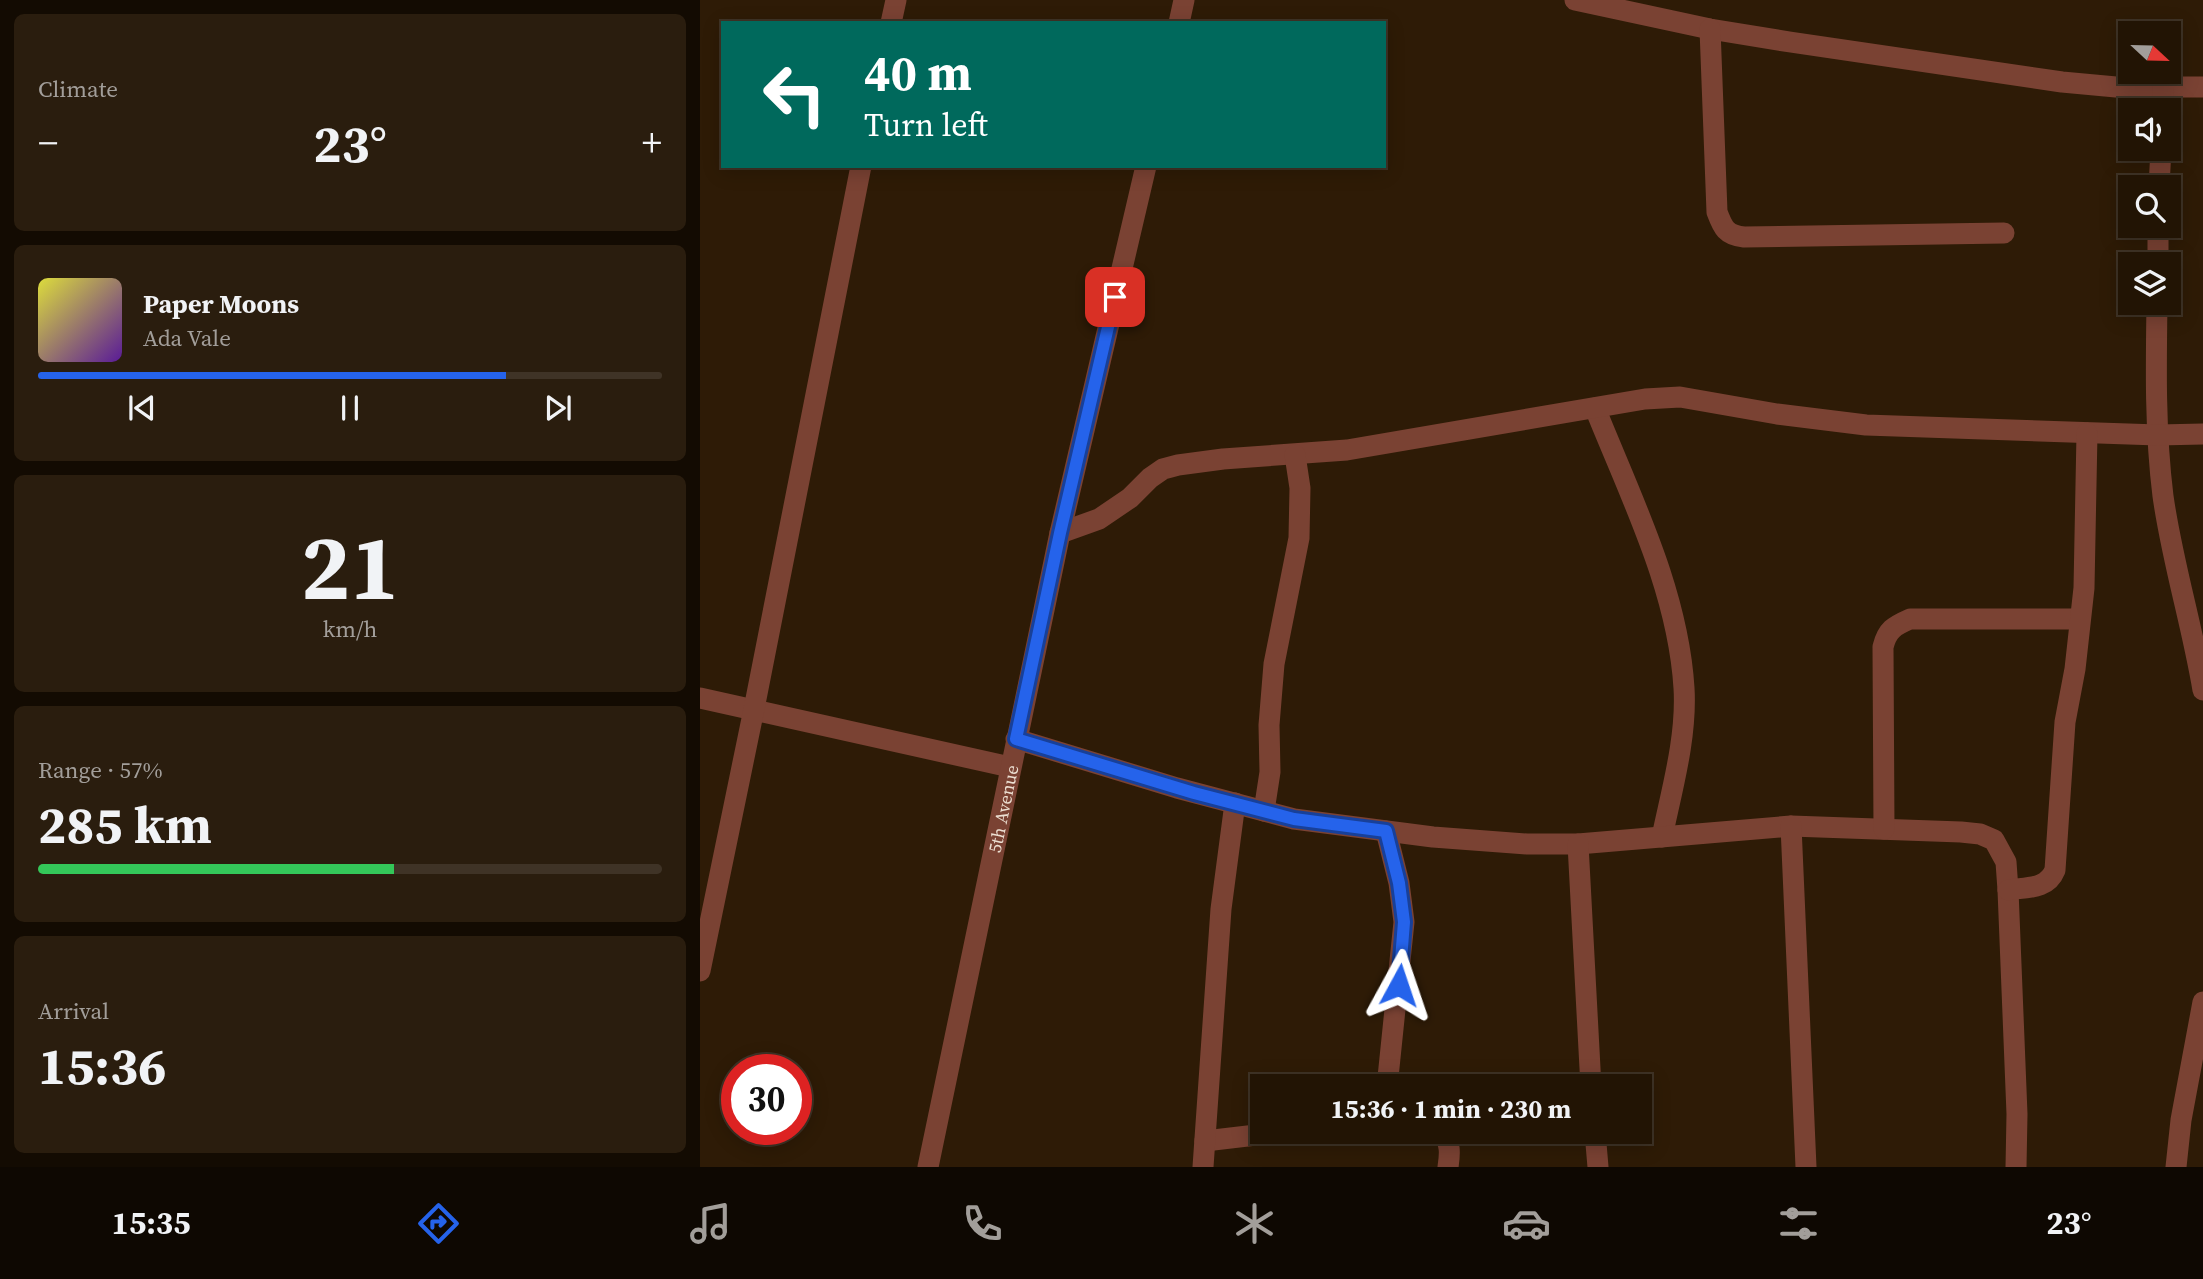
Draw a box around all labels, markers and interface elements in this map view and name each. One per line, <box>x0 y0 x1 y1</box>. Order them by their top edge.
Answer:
north arrow <box>2118 21 2180 84</box>
map controls <box>2118 21 2181 315</box>
text: 40 m <box>864 39 972 106</box>
icon: left <box>749 49 840 140</box>
text: Climate <box>38 73 118 105</box>
button: sound <box>2118 98 2181 161</box>
text: Turn left <box>864 103 988 147</box>
text: 23° <box>313 108 387 179</box>
text: − <box>38 117 58 169</box>
text: + <box>642 117 662 169</box>
button: search <box>2118 175 2181 238</box>
button: layers <box>2118 252 2181 315</box>
pin <box>1085 267 1145 327</box>
icon: arrive <box>1096 278 1134 316</box>
text: Paper Moons <box>143 286 299 322</box>
text: Ada Vale <box>143 322 231 354</box>
icon: previous <box>123 389 161 427</box>
icon: pause <box>331 389 369 427</box>
icon: next <box>539 389 577 427</box>
text: 21 <box>301 505 399 629</box>
text: km/h <box>323 613 377 645</box>
text: Range · 57% <box>38 754 163 786</box>
street label: 5th Avenue <box>981 763 1024 855</box>
text: 285 km <box>38 789 212 860</box>
position arrow <box>1362 948 1436 1022</box>
text: Arrival <box>38 995 109 1027</box>
text: 15:36 <box>38 1030 166 1101</box>
speed limit sign: 30 <box>721 1054 812 1145</box>
text: 15:36 · 1 min · 230 m <box>1331 1091 1571 1127</box>
icon: directions <box>414 1199 463 1248</box>
icon: music <box>686 1199 735 1248</box>
icon: phone <box>958 1199 1007 1248</box>
icon: climate <box>1230 1199 1279 1248</box>
icon: car <box>1502 1199 1551 1248</box>
icon: filters <box>1774 1199 1823 1248</box>
text: 15:35 <box>112 1201 191 1245</box>
text: 23° <box>2046 1201 2091 1245</box>

